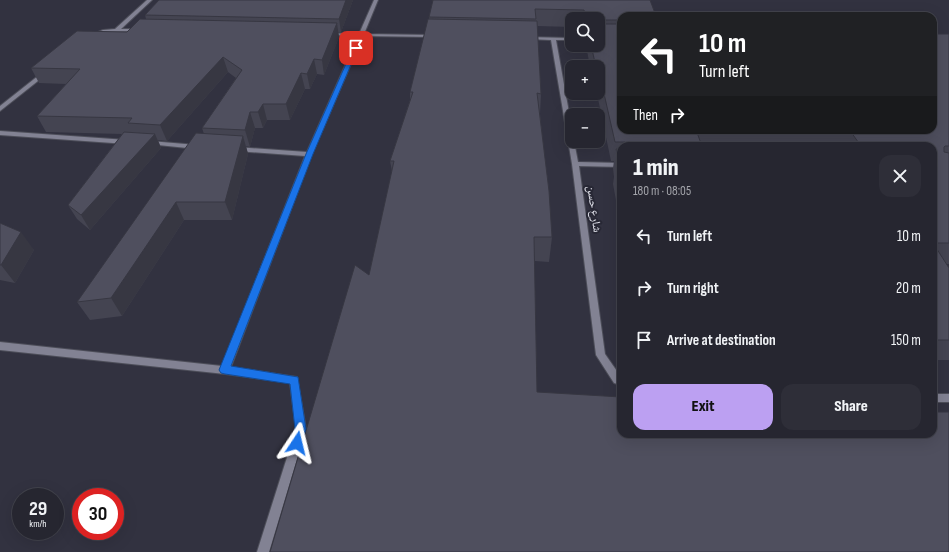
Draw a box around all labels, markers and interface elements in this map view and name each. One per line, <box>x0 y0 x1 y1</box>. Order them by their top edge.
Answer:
map controls <box>565 12 605 148</box>
button: search <box>565 12 605 52</box>
text: 10 m <box>699 27 746 60</box>
icon: left <box>633 28 685 80</box>
pin <box>339 31 373 65</box>
icon: arrive <box>345 37 367 59</box>
button: + <box>565 60 605 100</box>
text: Turn left <box>699 61 750 82</box>
icon: right <box>666 104 688 126</box>
text: Then <box>633 106 658 125</box>
button: − <box>565 108 605 148</box>
text: 1 min <box>633 153 679 182</box>
button: close <box>879 155 921 197</box>
text: 180 m · 08:05 <box>633 183 691 199</box>
street label: شارع حسن <box>583 185 605 234</box>
icon: left <box>633 225 655 247</box>
text: Turn left <box>667 227 712 246</box>
text: 10 m <box>897 227 921 246</box>
icon: right <box>633 277 655 299</box>
text: Turn right <box>667 279 719 298</box>
text: 20 m <box>896 279 921 298</box>
icon: arrive <box>633 329 655 351</box>
text: Arrive at destination <box>667 331 776 350</box>
text: 150 m <box>891 331 921 350</box>
button: Exit <box>633 384 773 430</box>
button: Share <box>781 384 921 430</box>
position arrow <box>276 422 318 464</box>
speed limit sign: 30 <box>72 488 124 540</box>
text: 29 <box>29 497 47 521</box>
text: km/h <box>29 518 47 530</box>

